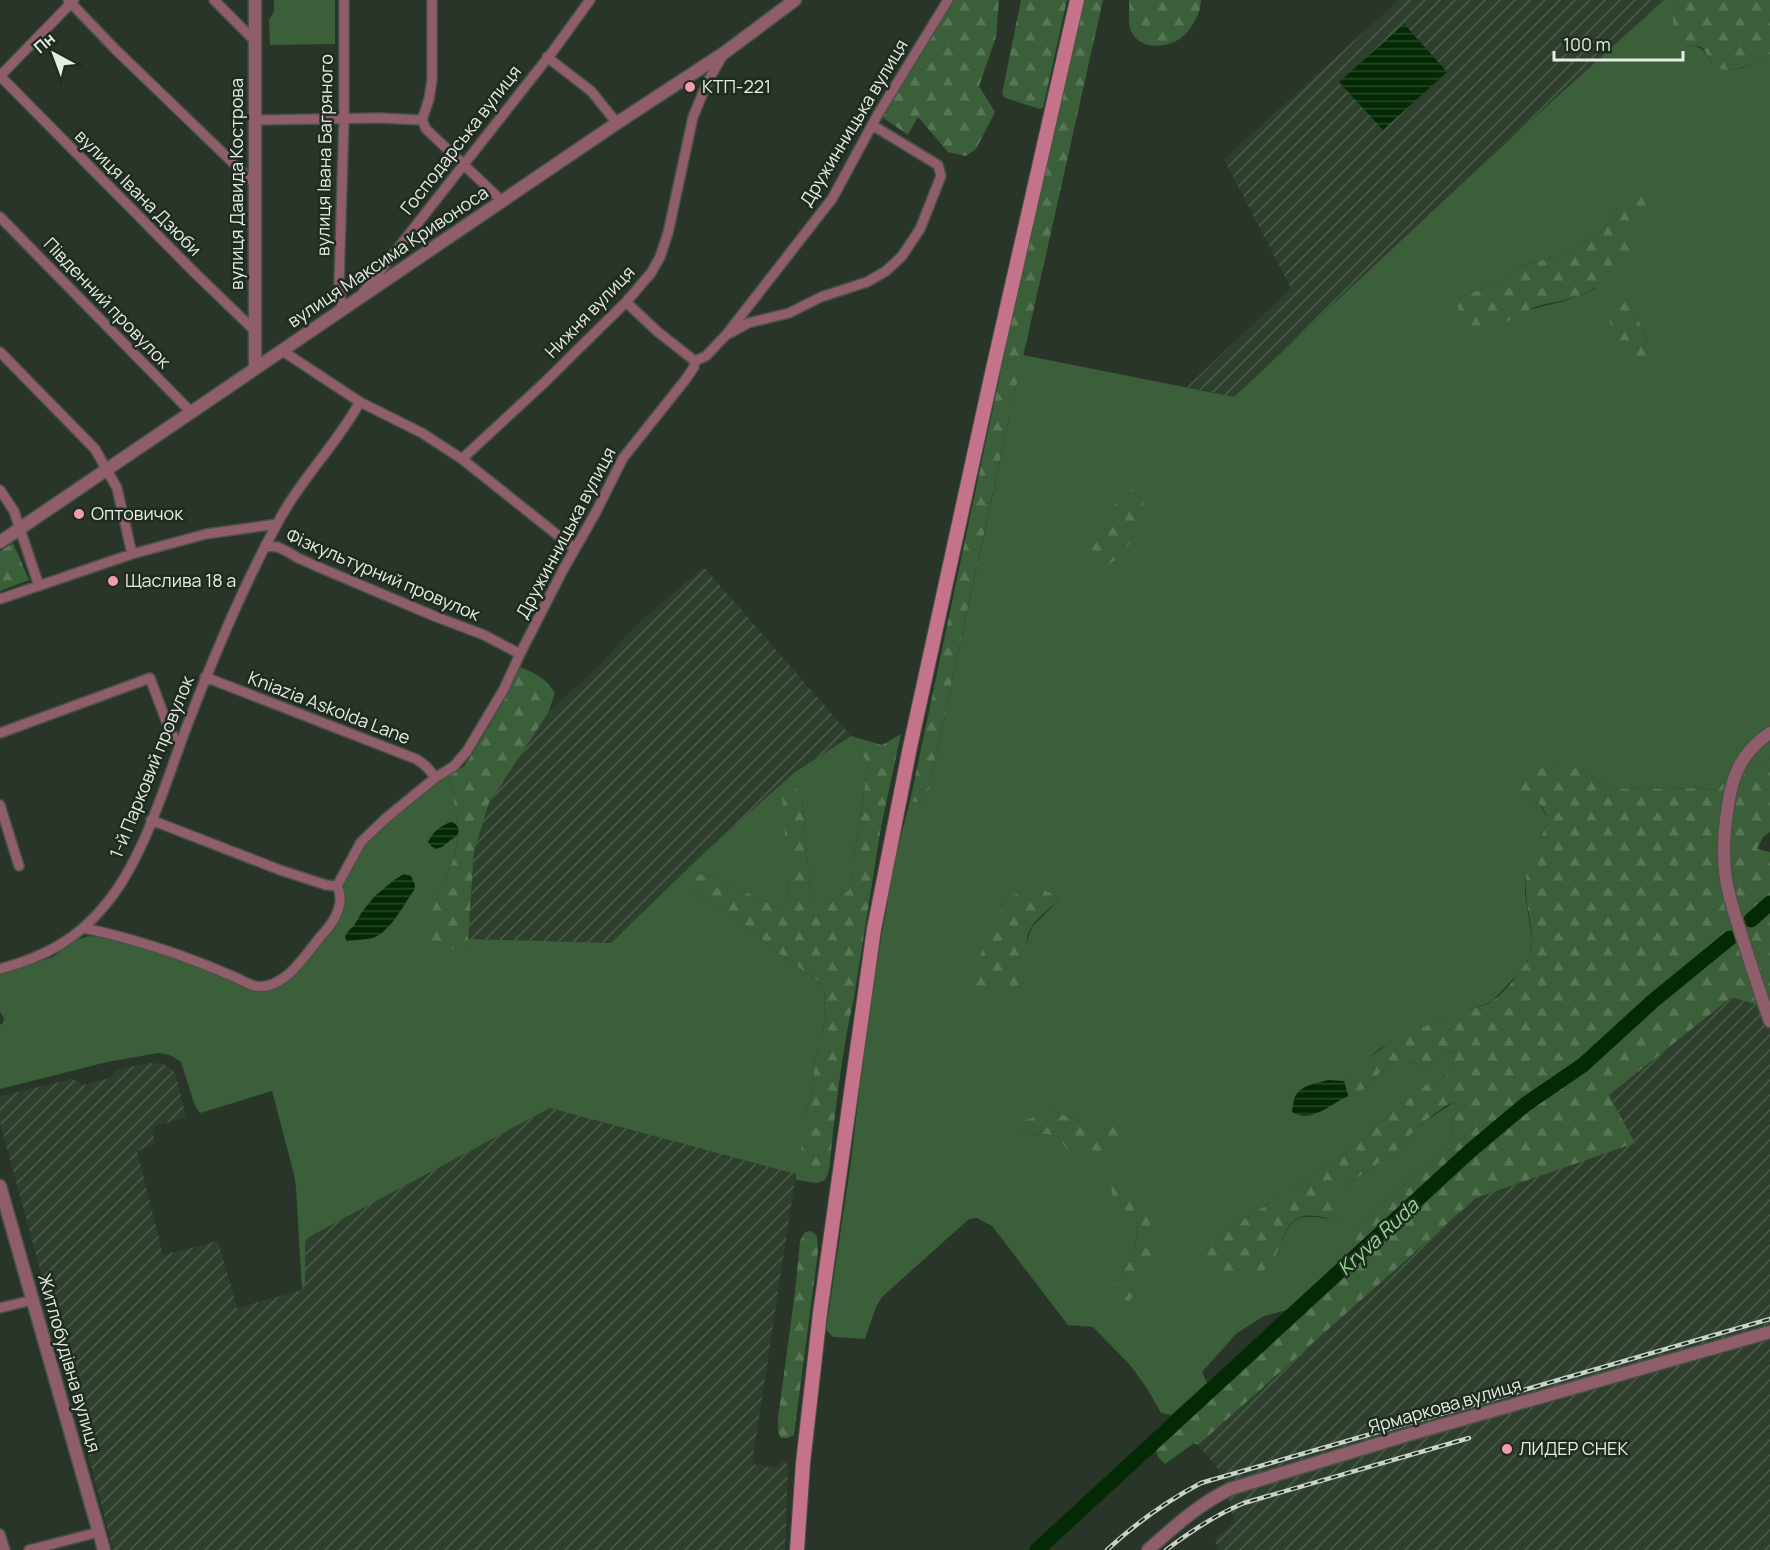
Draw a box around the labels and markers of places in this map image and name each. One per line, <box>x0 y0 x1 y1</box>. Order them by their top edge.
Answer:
place label: КТП-221 <box>702 74 771 98</box>
marker: КТП-221 <box>683 80 697 94</box>
place label: Оптовичок <box>91 501 184 525</box>
marker: Оптовичок <box>72 507 86 521</box>
place label: Щаслива 18 а <box>125 568 236 592</box>
marker: Щаслива 18 а <box>106 574 120 588</box>
place label: ЛИДЕР СНЕК <box>1519 1436 1628 1460</box>
marker: ЛИДЕР СНЕК <box>1500 1442 1514 1456</box>

